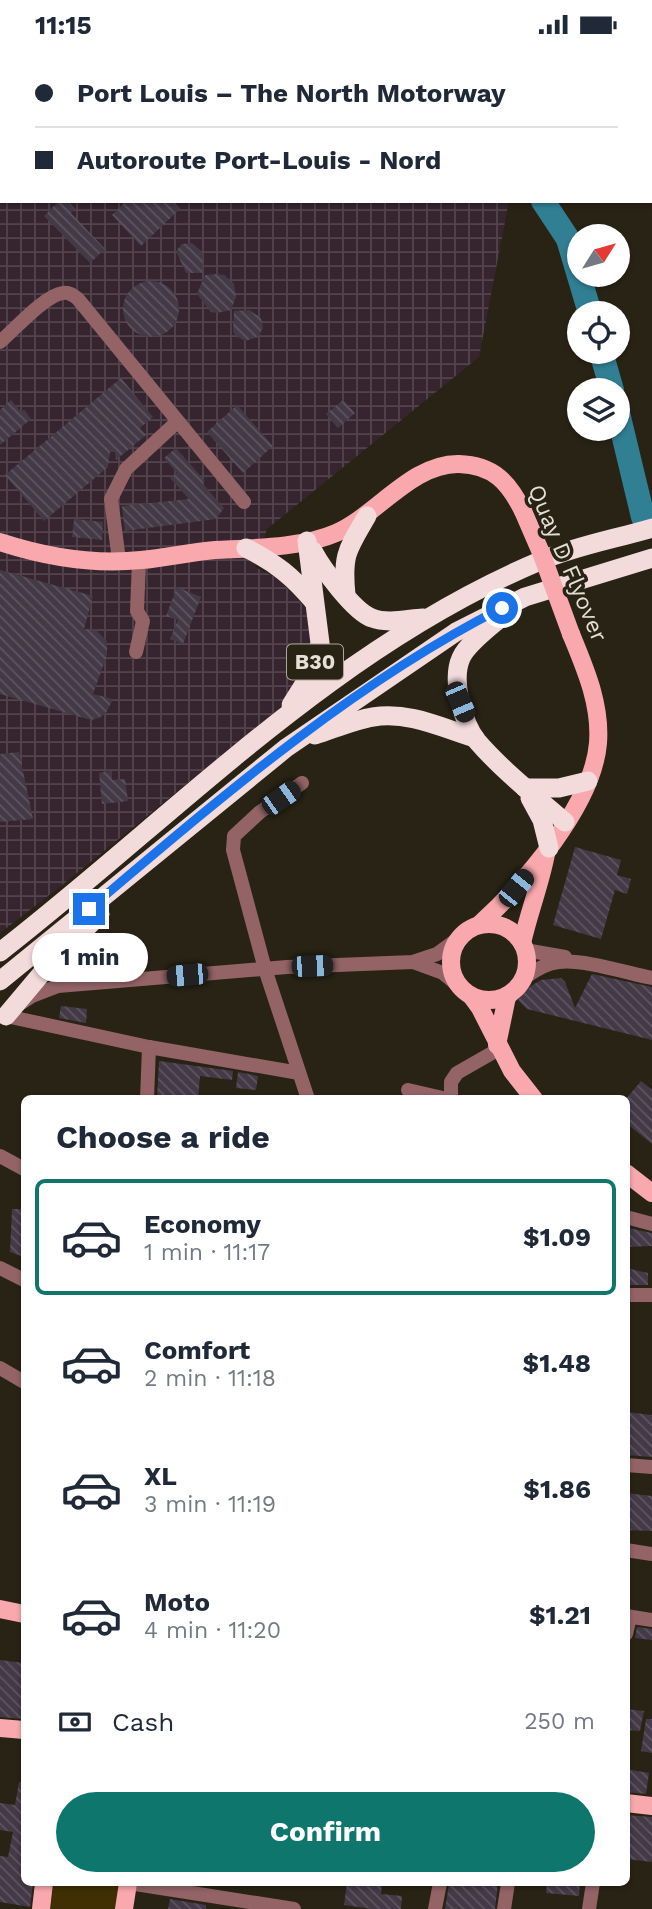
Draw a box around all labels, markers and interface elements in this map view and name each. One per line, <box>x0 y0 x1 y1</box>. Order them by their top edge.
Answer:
text: 11:15 <box>35 10 92 40</box>
text: Port Louis – The North Motorway <box>77 78 506 108</box>
text: Autoroute Port-Louis - Nord <box>77 145 441 175</box>
north arrow <box>567 224 630 287</box>
map controls <box>567 224 630 441</box>
button: locate <box>567 301 630 364</box>
button: layers <box>567 378 630 441</box>
street label: Quay D Flyover <box>522 481 613 646</box>
route start <box>486 592 518 624</box>
road number: B30 <box>287 645 343 679</box>
car <box>443 679 478 725</box>
car <box>258 777 305 819</box>
car <box>495 865 538 911</box>
route end <box>73 893 105 925</box>
callout: 1 min <box>31 933 147 983</box>
text: 1 min <box>60 944 120 971</box>
car <box>291 955 334 977</box>
car <box>166 963 209 987</box>
text: Choose a ride <box>56 1118 270 1156</box>
icon: car <box>60 1206 123 1269</box>
text: Economy <box>144 1209 261 1239</box>
text: $1.09 <box>523 1222 591 1252</box>
text: 1 min · 11:17 <box>144 1239 270 1266</box>
icon: car <box>60 1332 123 1395</box>
text: Comfort <box>144 1335 250 1365</box>
text: $1.48 <box>523 1348 591 1378</box>
text: 2 min · 11:18 <box>144 1365 276 1392</box>
icon: car <box>60 1458 123 1521</box>
text: XL <box>144 1461 177 1491</box>
text: $1.86 <box>523 1474 591 1504</box>
text: 3 min · 11:19 <box>144 1491 276 1518</box>
icon: car <box>60 1584 123 1647</box>
text: Moto <box>144 1587 210 1617</box>
text: $1.21 <box>529 1600 591 1630</box>
text: 4 min · 11:20 <box>144 1617 281 1644</box>
icon: cash <box>56 1703 94 1741</box>
text: Cash <box>112 1707 174 1737</box>
text: 250 m <box>524 1708 595 1735</box>
button: Confirm <box>56 1792 595 1872</box>

